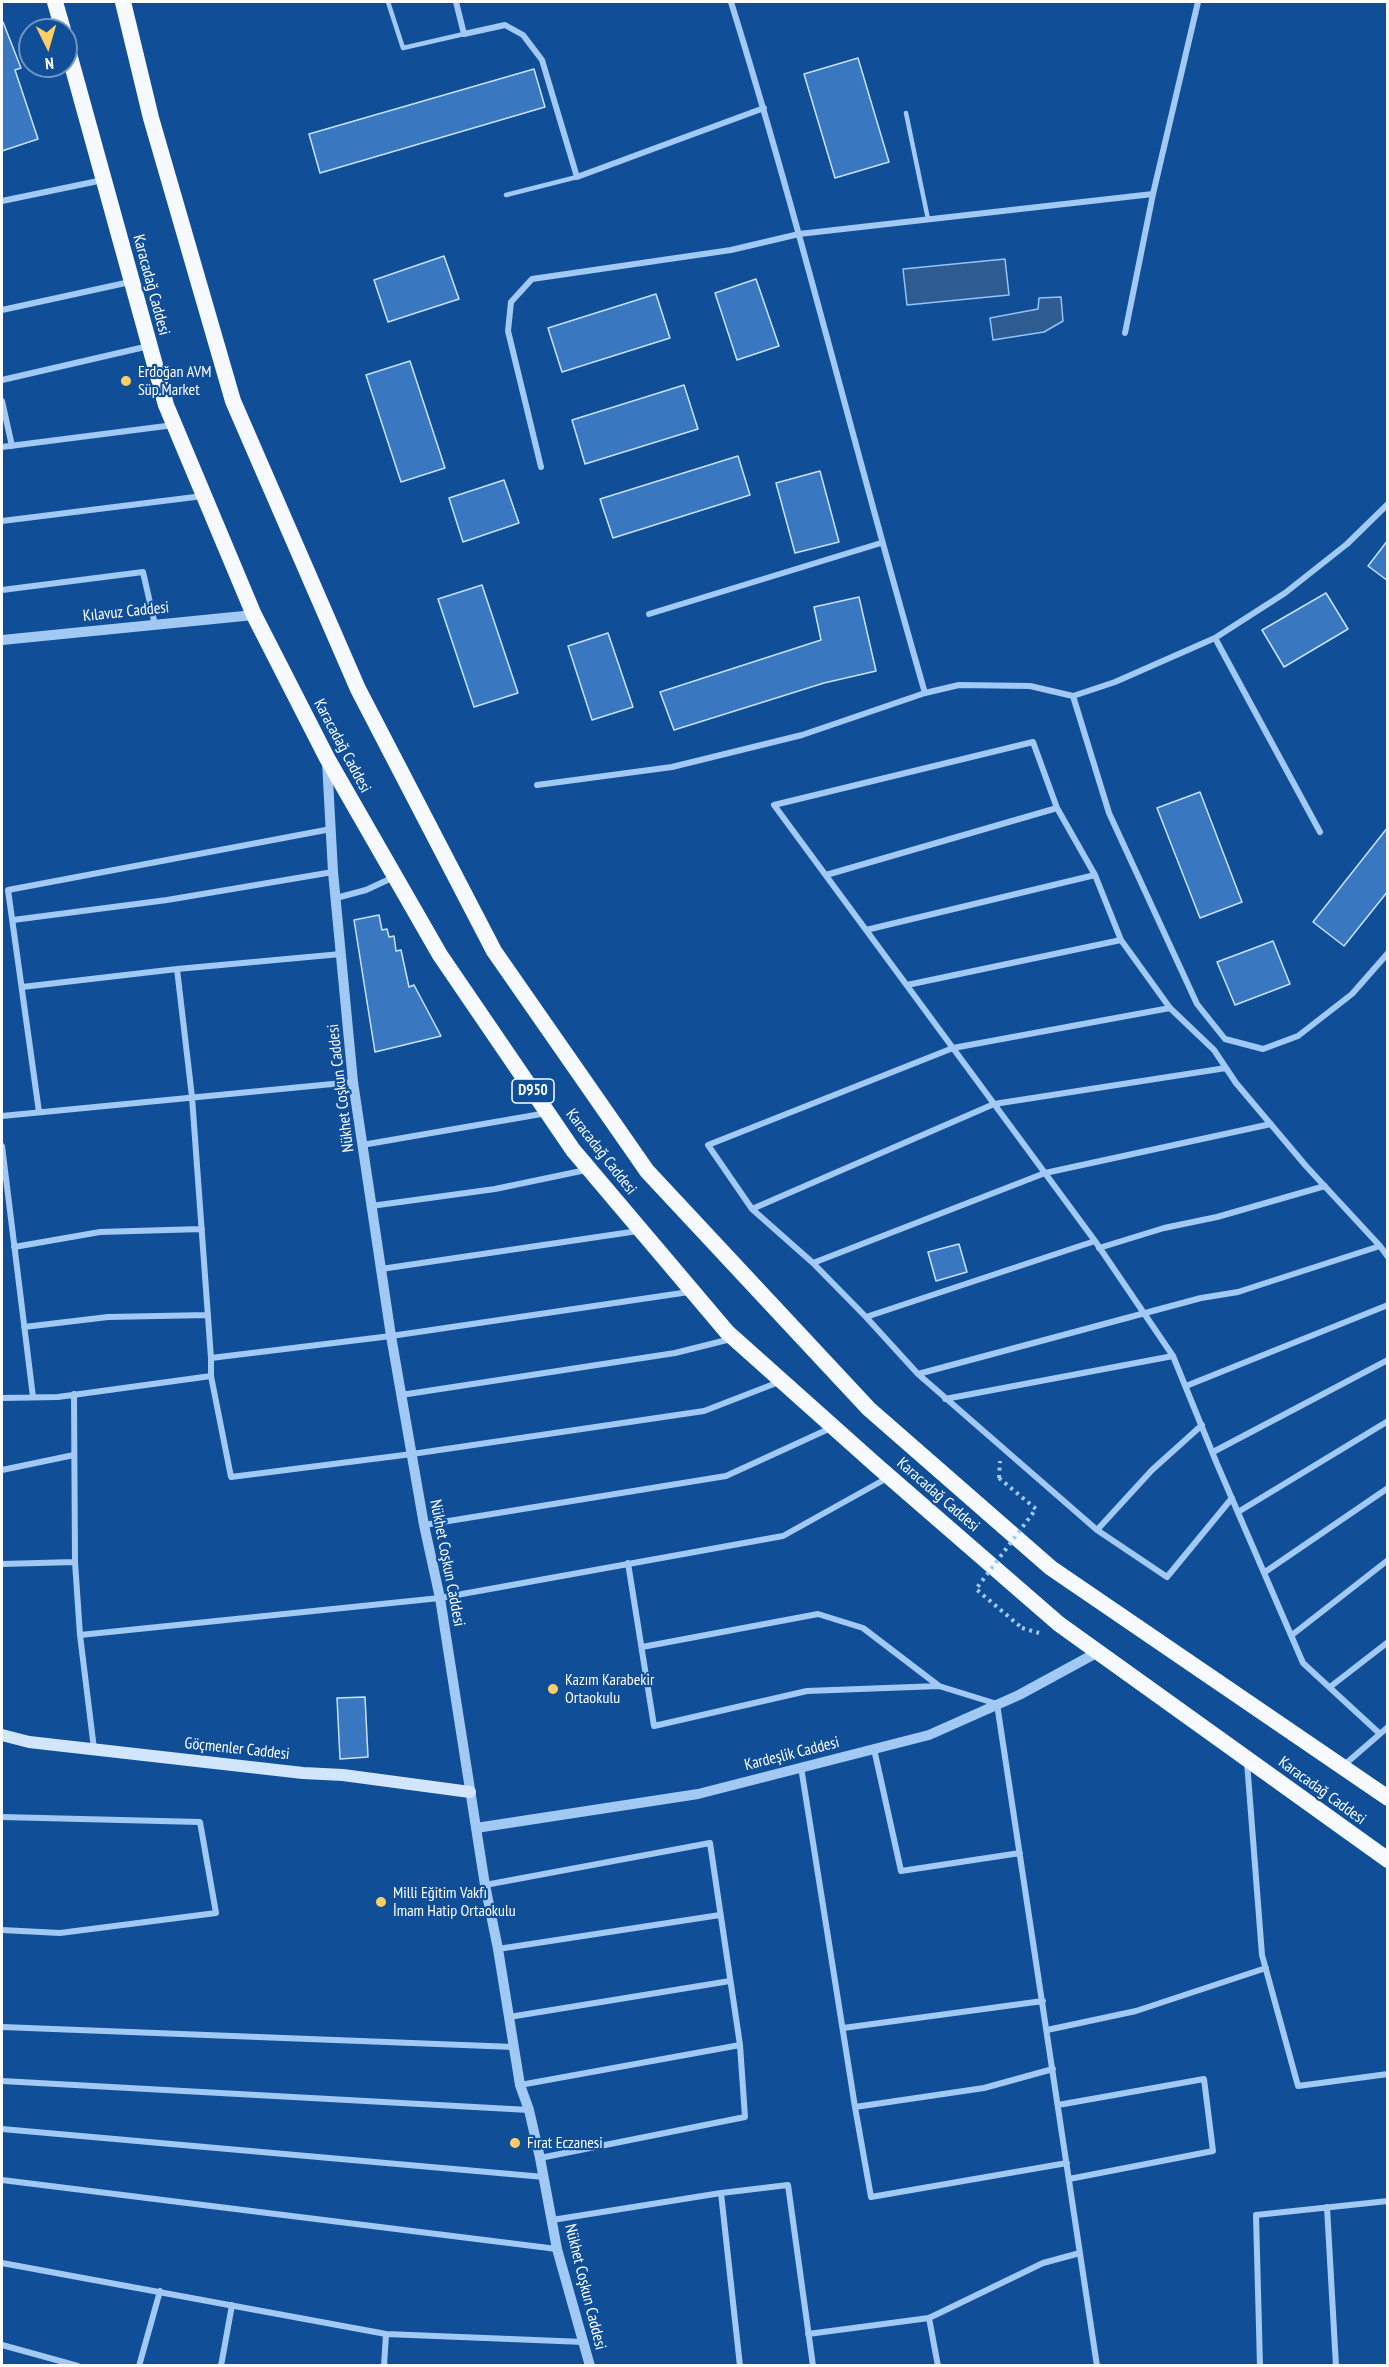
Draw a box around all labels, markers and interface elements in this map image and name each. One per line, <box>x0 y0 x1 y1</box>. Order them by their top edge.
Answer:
north arrow <box>18 18 78 78</box>
text: N <box>44 54 55 74</box>
street label: Karacadağ Caddesi <box>128 233 174 337</box>
place label: Erdoğan AVM Süp.Market <box>138 362 211 400</box>
marker: Erdoğan AVM Süp.Market <box>119 374 133 388</box>
street label: Kılavuz Caddesi <box>82 598 170 626</box>
street label: Karacadağ Caddesi <box>309 696 375 796</box>
street label: Nükhet Coşkun Caddesi <box>324 1023 358 1153</box>
road number: D950 <box>512 1079 554 1103</box>
street label: Karacadağ Caddesi <box>562 1105 640 1199</box>
street label: Karacadağ Caddesi <box>893 1454 983 1536</box>
street label: Nükhet Coşkun Caddesi <box>425 1498 469 1628</box>
place label: Kazım Karabekir Ortaokulu <box>565 1670 654 1708</box>
marker: Kazım Karabekir Ortaokulu <box>546 1682 560 1696</box>
street label: Kardeşlik Caddesi <box>743 1733 841 1775</box>
street label: Göçmenler Caddesi <box>184 1734 290 1764</box>
street label: Karacadağ Caddesi <box>1275 1753 1369 1829</box>
place label: Milli Eğitim Vakfı İmam Hatip Ortaokulu <box>393 1883 516 1921</box>
marker: Milli Eğitim Vakfı İmam Hatip Ortaokulu <box>374 1895 388 1909</box>
place label: Fırat Eczanesi <box>527 2133 603 2153</box>
marker: Fırat Eczanesi <box>508 2136 522 2150</box>
street label: Nükhet Coşkun Caddesi <box>560 2222 610 2352</box>

